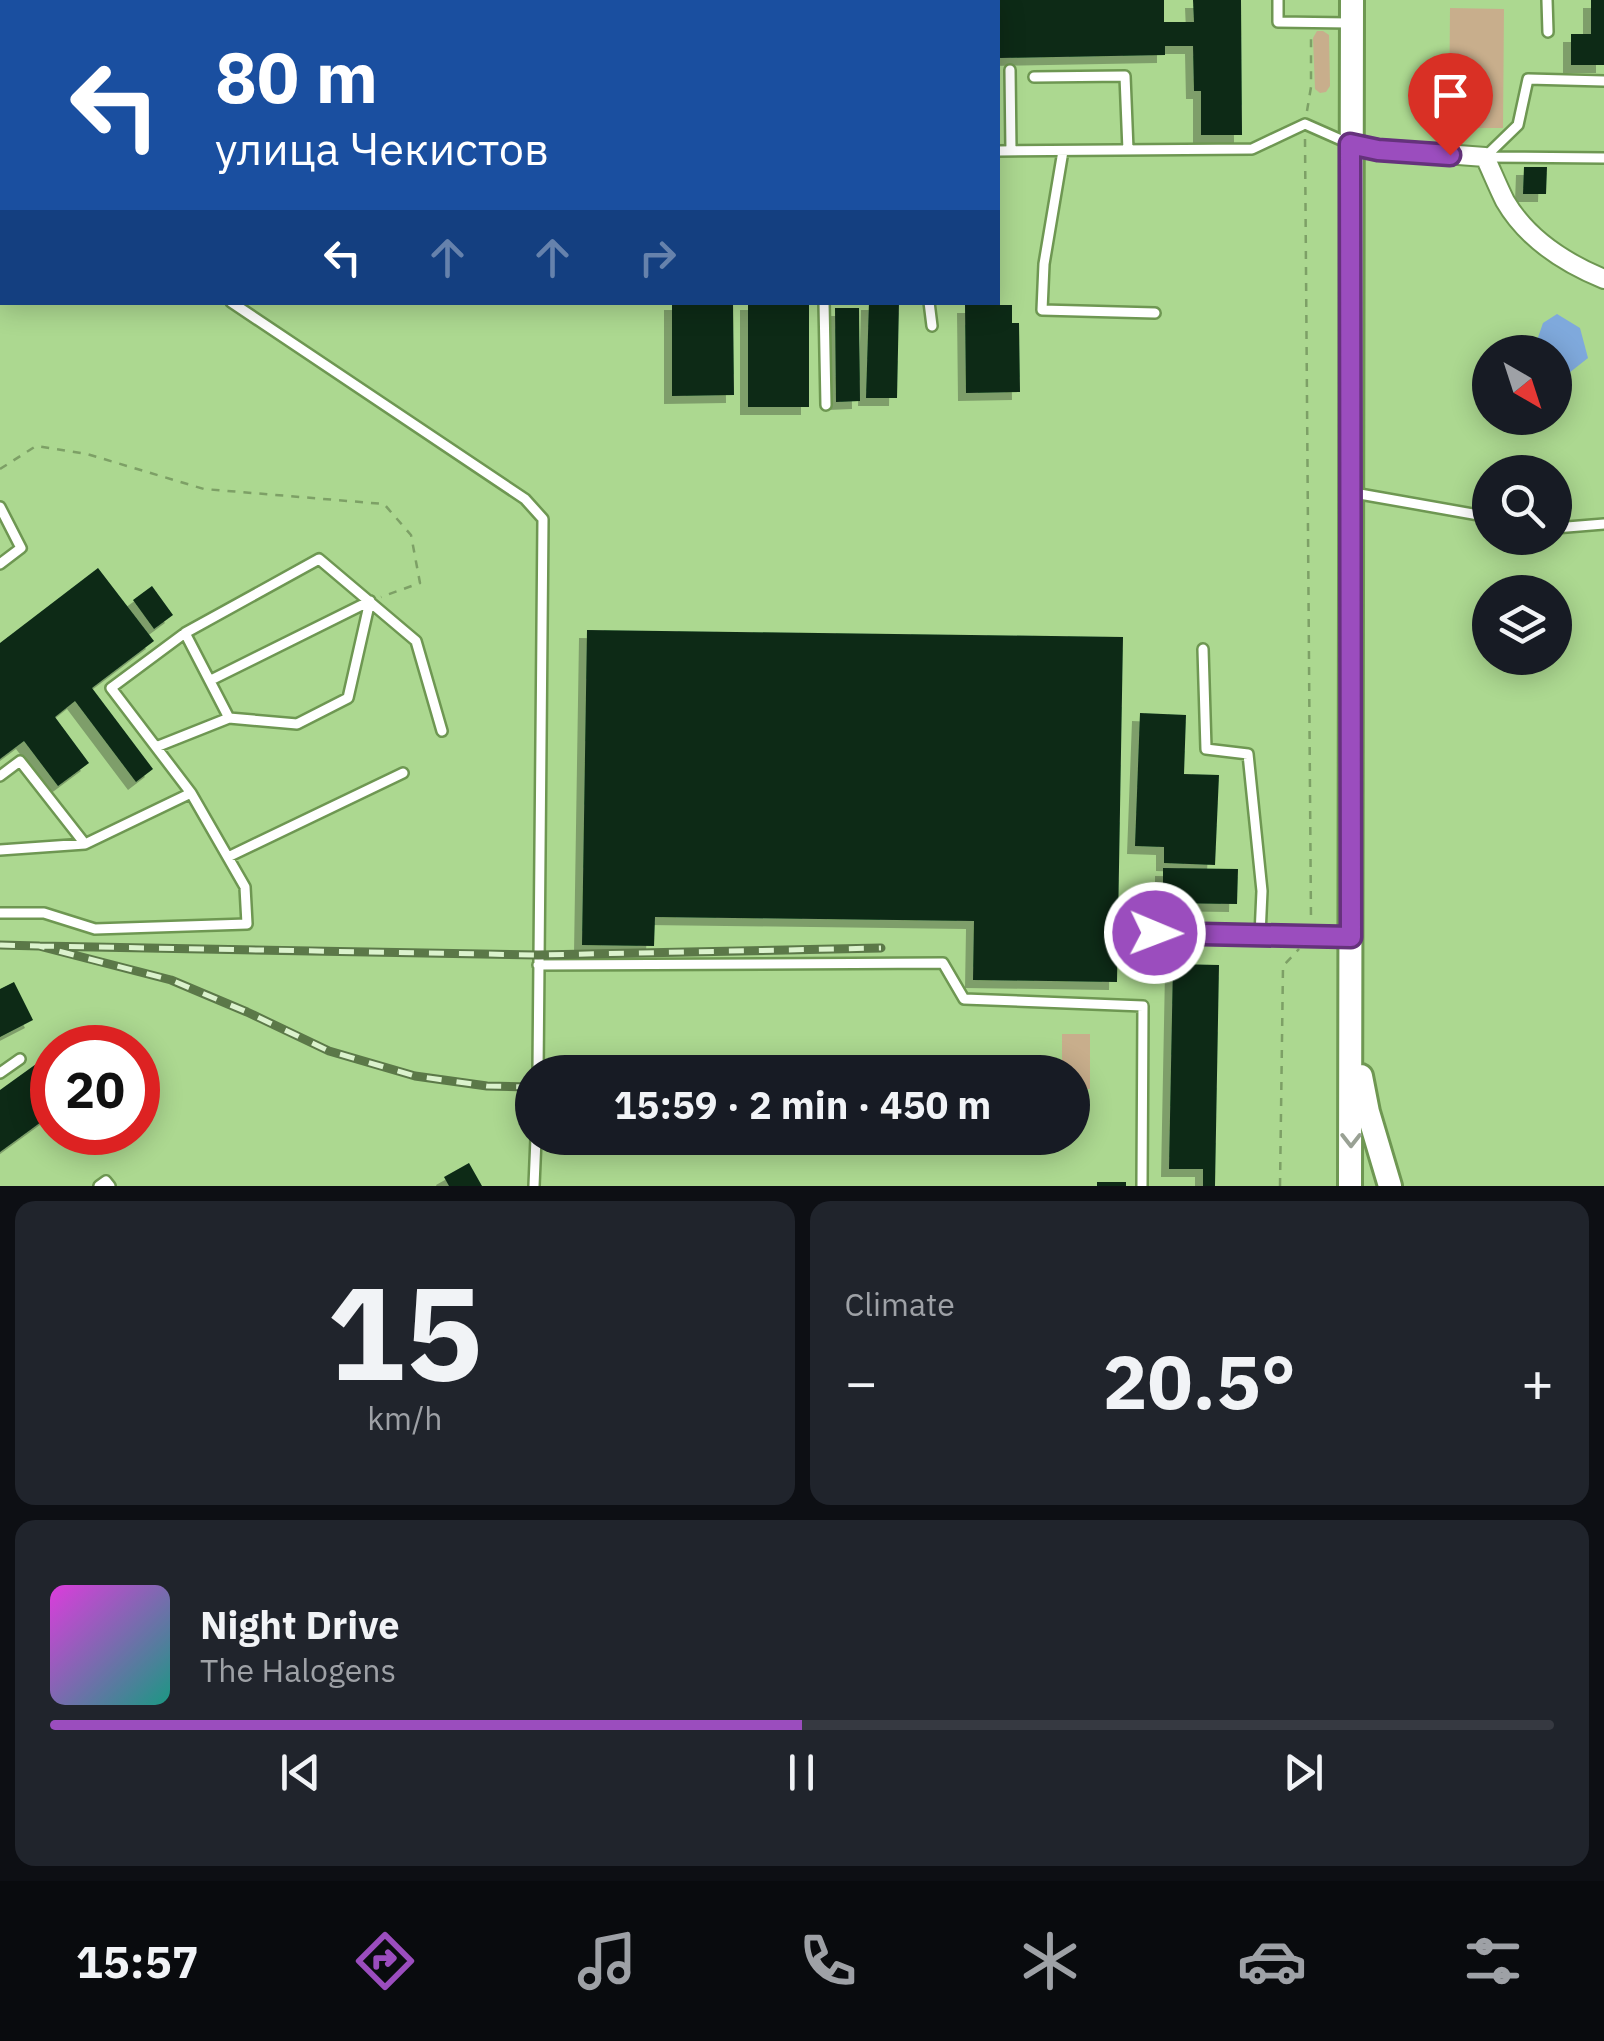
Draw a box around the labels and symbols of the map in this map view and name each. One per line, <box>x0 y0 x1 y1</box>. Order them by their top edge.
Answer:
pin <box>1408 53 1493 156</box>
north arrow <box>1472 335 1572 435</box>
position arrow <box>1103 881 1207 985</box>
speed limit sign: 20 <box>30 1025 160 1155</box>
one-way arrow <box>1340 1132 1361 1148</box>

